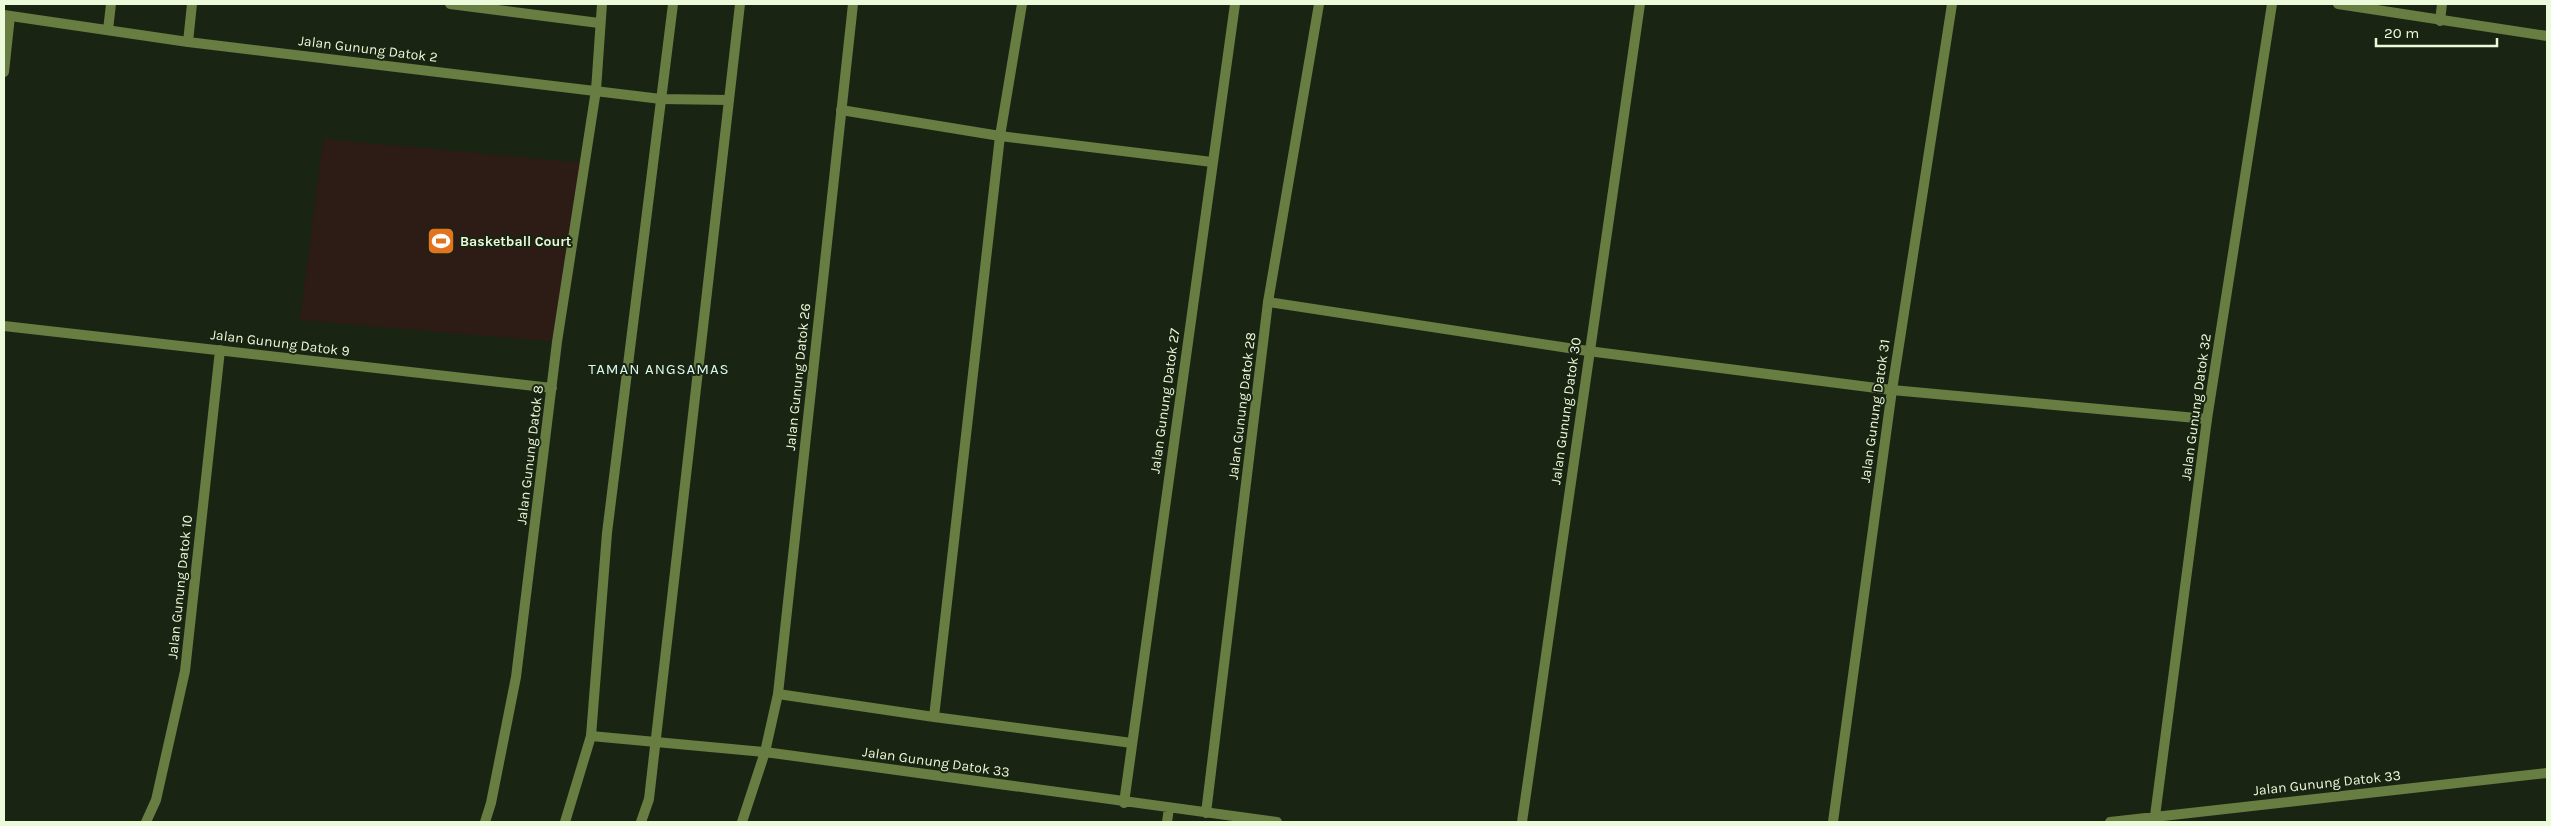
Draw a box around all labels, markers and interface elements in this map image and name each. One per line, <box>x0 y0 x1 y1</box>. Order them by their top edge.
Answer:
scale bar <box>2376 15 2497 47</box>
text: 20 m <box>2384 24 2419 42</box>
street label: Jalan Gunung Datok 2 <box>297 32 439 66</box>
sports icon: Basketball Court <box>426 226 456 256</box>
place label: Basketball Court <box>460 233 572 250</box>
street label: Jalan Gunung Datok 26 <box>782 302 814 452</box>
street label: Jalan Gunung Datok 9 <box>209 326 351 360</box>
street label: Jalan Gunung Datok 27 <box>1146 327 1184 475</box>
street label: Jalan Gunung Datok 28 <box>1225 331 1259 481</box>
street label: Jalan Gunung Datok 32 <box>2177 332 2215 482</box>
street label: Jalan Gunung Datok 30 <box>1547 336 1585 486</box>
street label: Jalan Gunung Datok 31 <box>1857 338 1893 484</box>
district label: TAMAN ANGSAMAS <box>588 360 730 378</box>
street label: Jalan Gunung Datok 8 <box>513 384 547 526</box>
street label: Jalan Gunung Datok 10 <box>164 514 196 660</box>
street label: Jalan Gunung Datok 33 <box>861 743 1011 781</box>
street label: Jalan Gunung Datok 33 <box>2252 767 2402 799</box>

